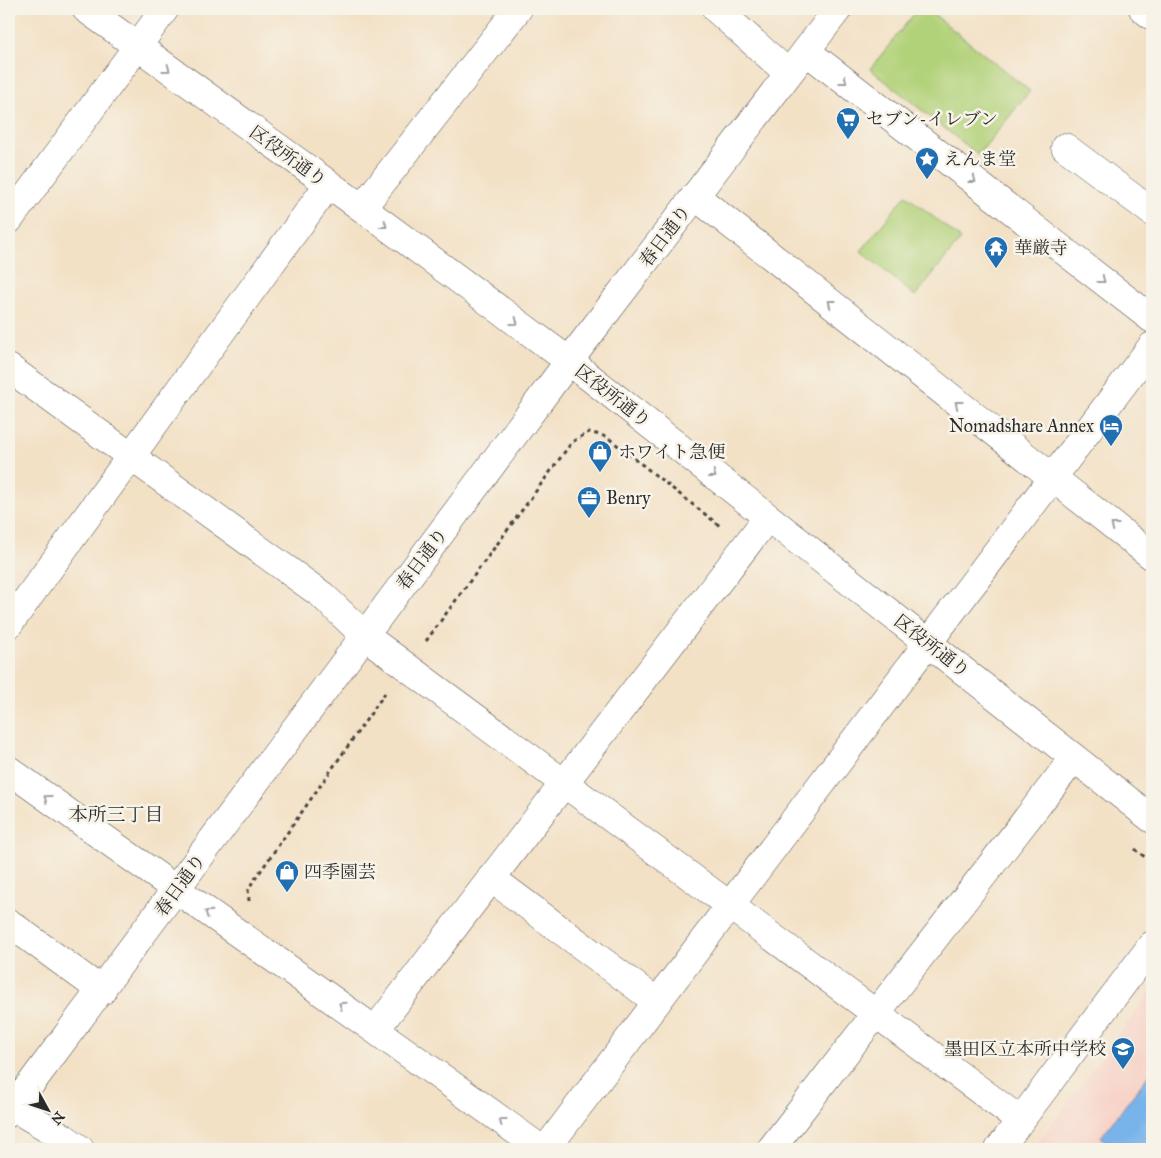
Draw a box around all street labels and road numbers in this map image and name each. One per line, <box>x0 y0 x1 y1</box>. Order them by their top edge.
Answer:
street label: 区役所通り <box>245 121 331 191</box>
street label: 春日通り <box>635 201 695 271</box>
street label: 区役所通り <box>571 360 655 432</box>
street label: 春日通り <box>392 524 452 594</box>
street label: 区役所通り <box>890 610 974 682</box>
street label: 春日通り <box>150 849 210 921</box>

